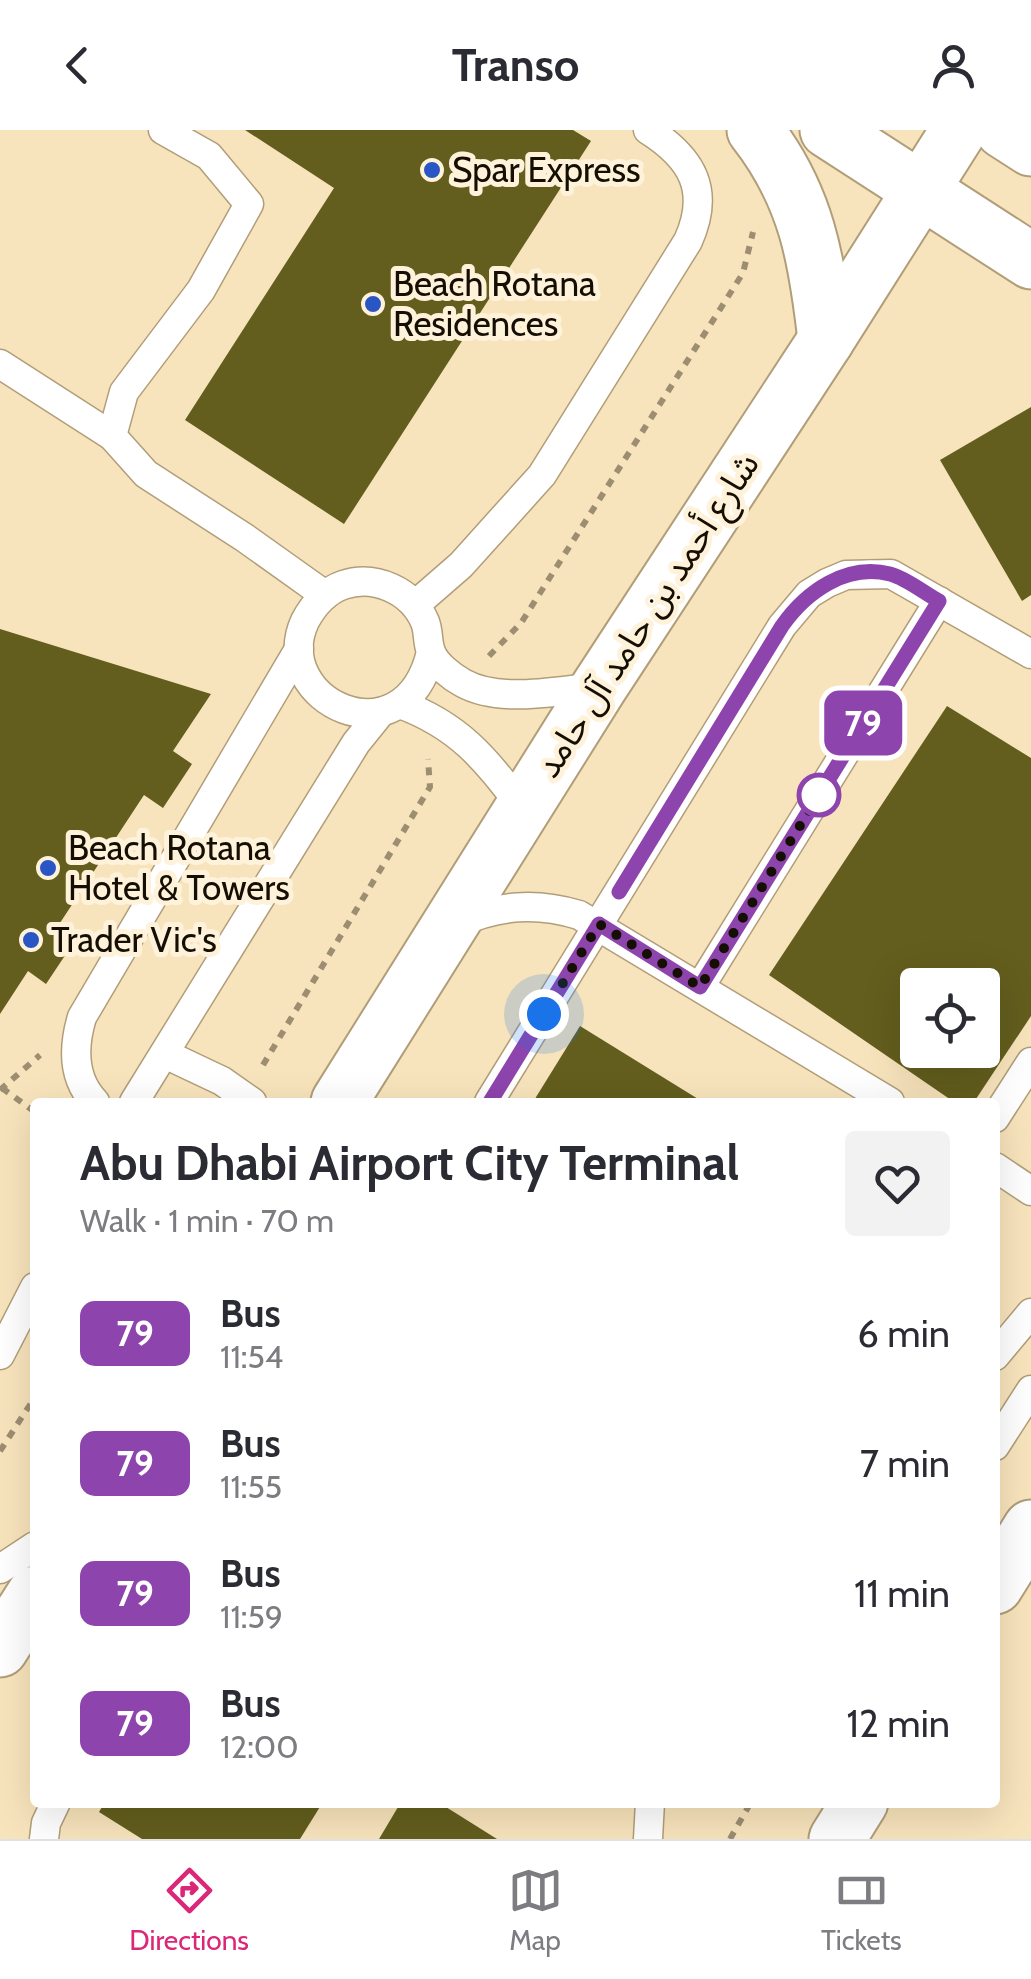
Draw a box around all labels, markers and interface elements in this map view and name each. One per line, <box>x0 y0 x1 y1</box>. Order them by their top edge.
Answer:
icon: back <box>50 38 105 93</box>
text: Transo <box>452 38 579 92</box>
icon: person <box>926 38 981 93</box>
place label: Spar Express <box>452 148 640 191</box>
marker: Spar Express <box>421 159 443 181</box>
place label: Beach Rotana Residences <box>393 262 596 345</box>
marker: Beach Rotana Residences <box>362 293 384 315</box>
street label: شارع أحمد بن حامد آل حامد <box>526 444 772 788</box>
line badge: 79 <box>818 690 908 756</box>
text: 79 <box>844 702 882 745</box>
unlabelled marker <box>798 774 840 816</box>
place label: Beach Rotana Hotel & Towers <box>68 826 290 909</box>
marker: Beach Rotana Hotel & Towers <box>37 857 59 879</box>
place label: Trader Vic's <box>51 918 217 961</box>
marker: Trader Vic's <box>20 929 42 951</box>
map controls <box>900 968 1000 1068</box>
button: locate <box>900 968 1000 1068</box>
your location <box>519 989 569 1039</box>
button: heart <box>845 1131 950 1236</box>
text: Abu Dhabi Airport City Terminal <box>80 1134 739 1192</box>
text: Walk · 1 min · 70 m <box>80 1201 334 1240</box>
text: Bus <box>220 1290 281 1337</box>
text: 6 min <box>857 1310 950 1357</box>
text: 79 <box>116 1312 154 1355</box>
text: 11:54 <box>220 1337 283 1376</box>
text: Bus <box>220 1420 281 1467</box>
text: 7 min <box>860 1440 950 1487</box>
text: 79 <box>116 1442 154 1485</box>
text: 11:55 <box>220 1467 282 1506</box>
text: Bus <box>220 1550 281 1597</box>
text: 11 min <box>854 1570 950 1617</box>
text: 79 <box>116 1572 154 1615</box>
text: 11:59 <box>220 1597 283 1636</box>
text: Bus <box>220 1680 281 1727</box>
text: 12 min <box>847 1700 950 1747</box>
text: 79 <box>116 1702 154 1745</box>
text: 12:00 <box>220 1727 299 1766</box>
tab: Directions <box>129 1863 249 1957</box>
tab: Map <box>508 1863 563 1957</box>
tab: Tickets <box>821 1863 902 1957</box>

